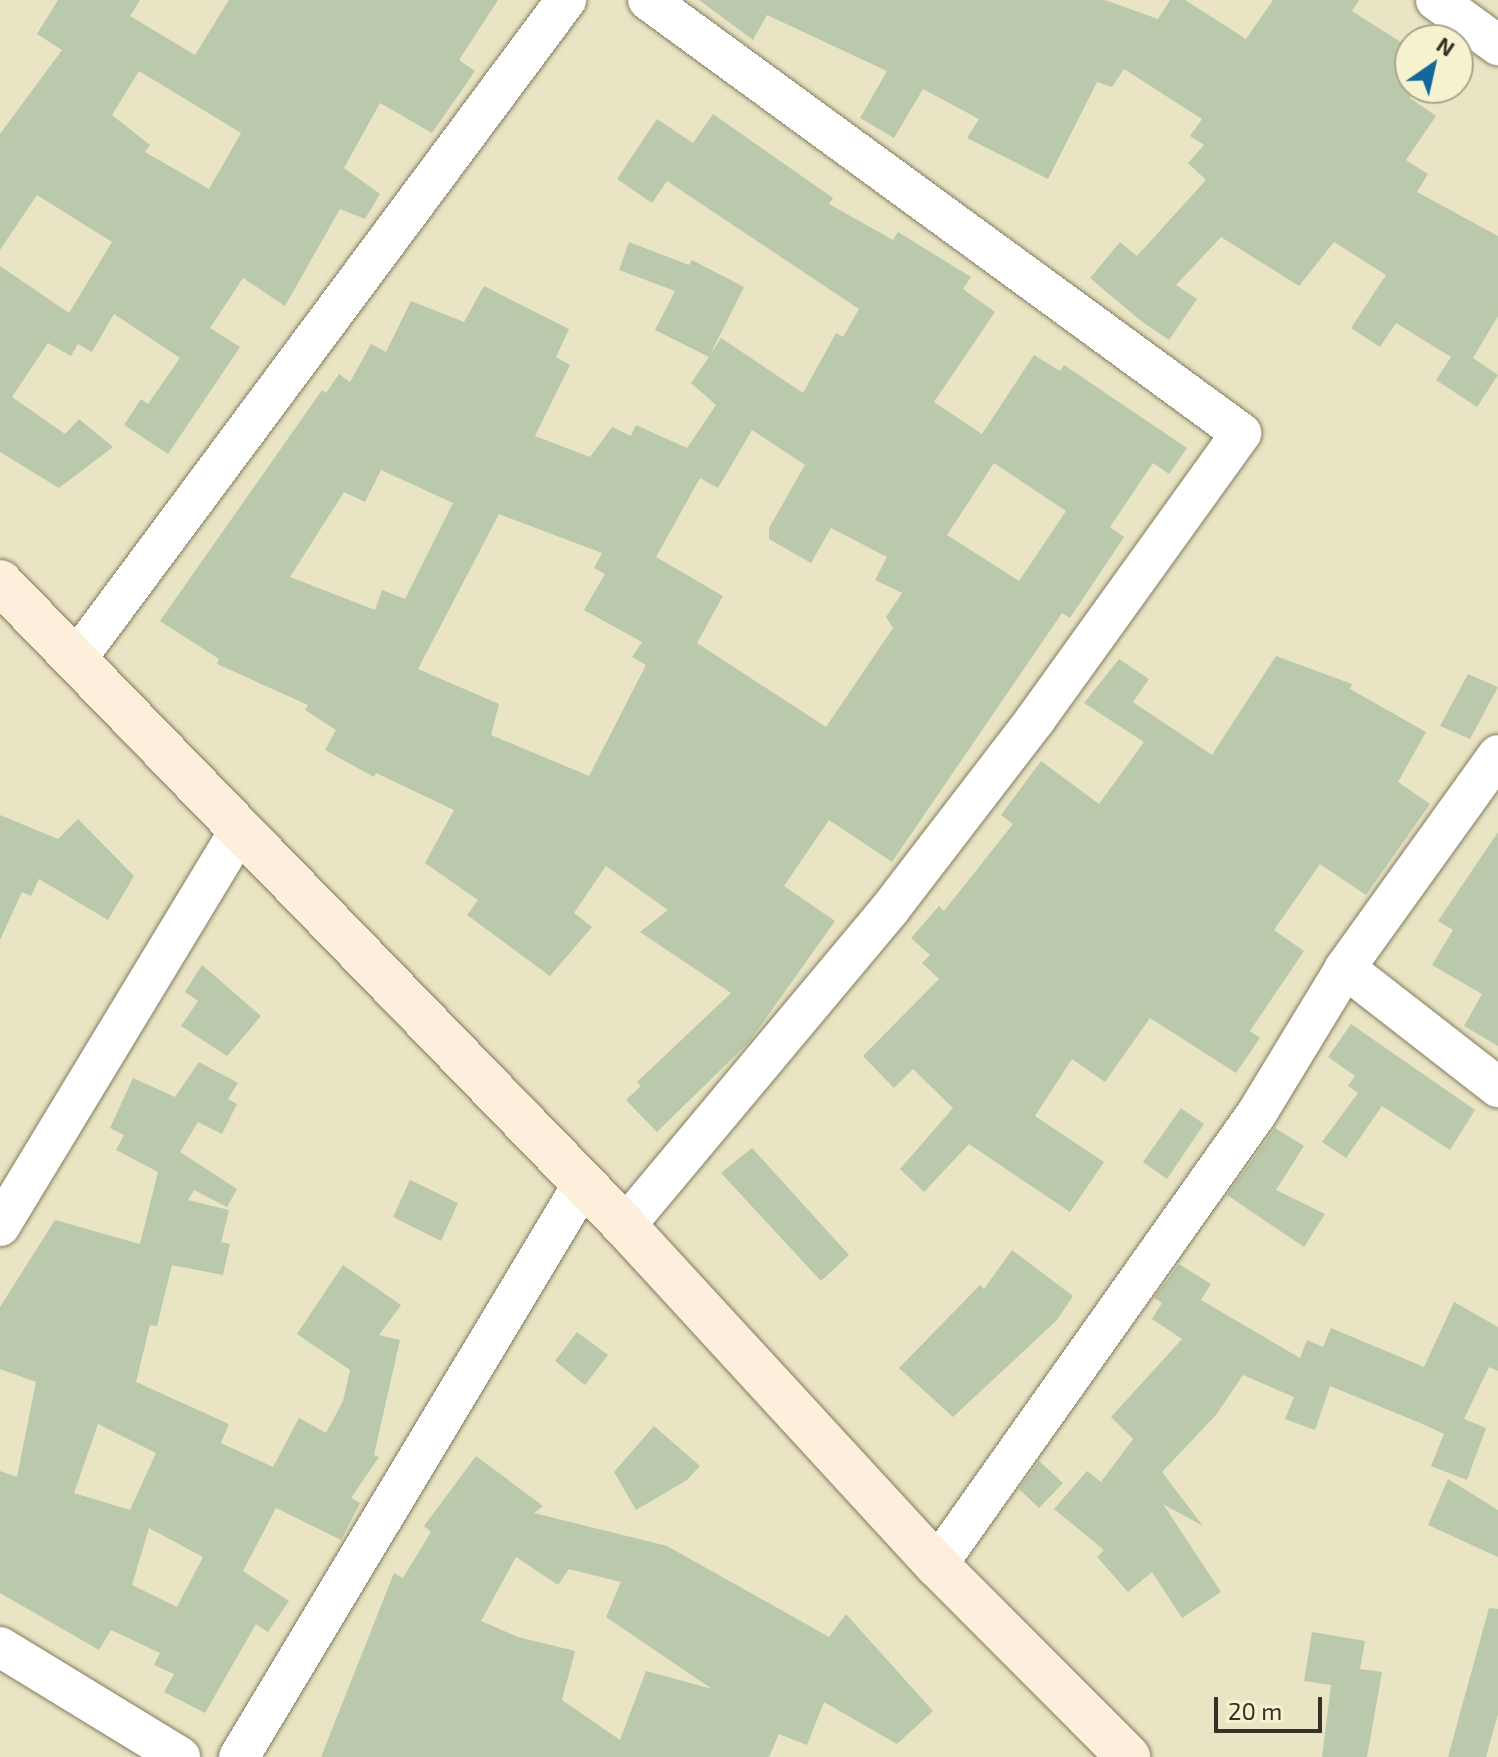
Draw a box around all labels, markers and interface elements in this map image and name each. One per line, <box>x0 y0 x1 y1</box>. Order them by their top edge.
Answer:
north arrow <box>1394 24 1474 104</box>
text: N <box>1432 31 1460 61</box>
scale bar <box>1218 1681 1326 1731</box>
text: 20 m <box>1228 1696 1282 1725</box>

